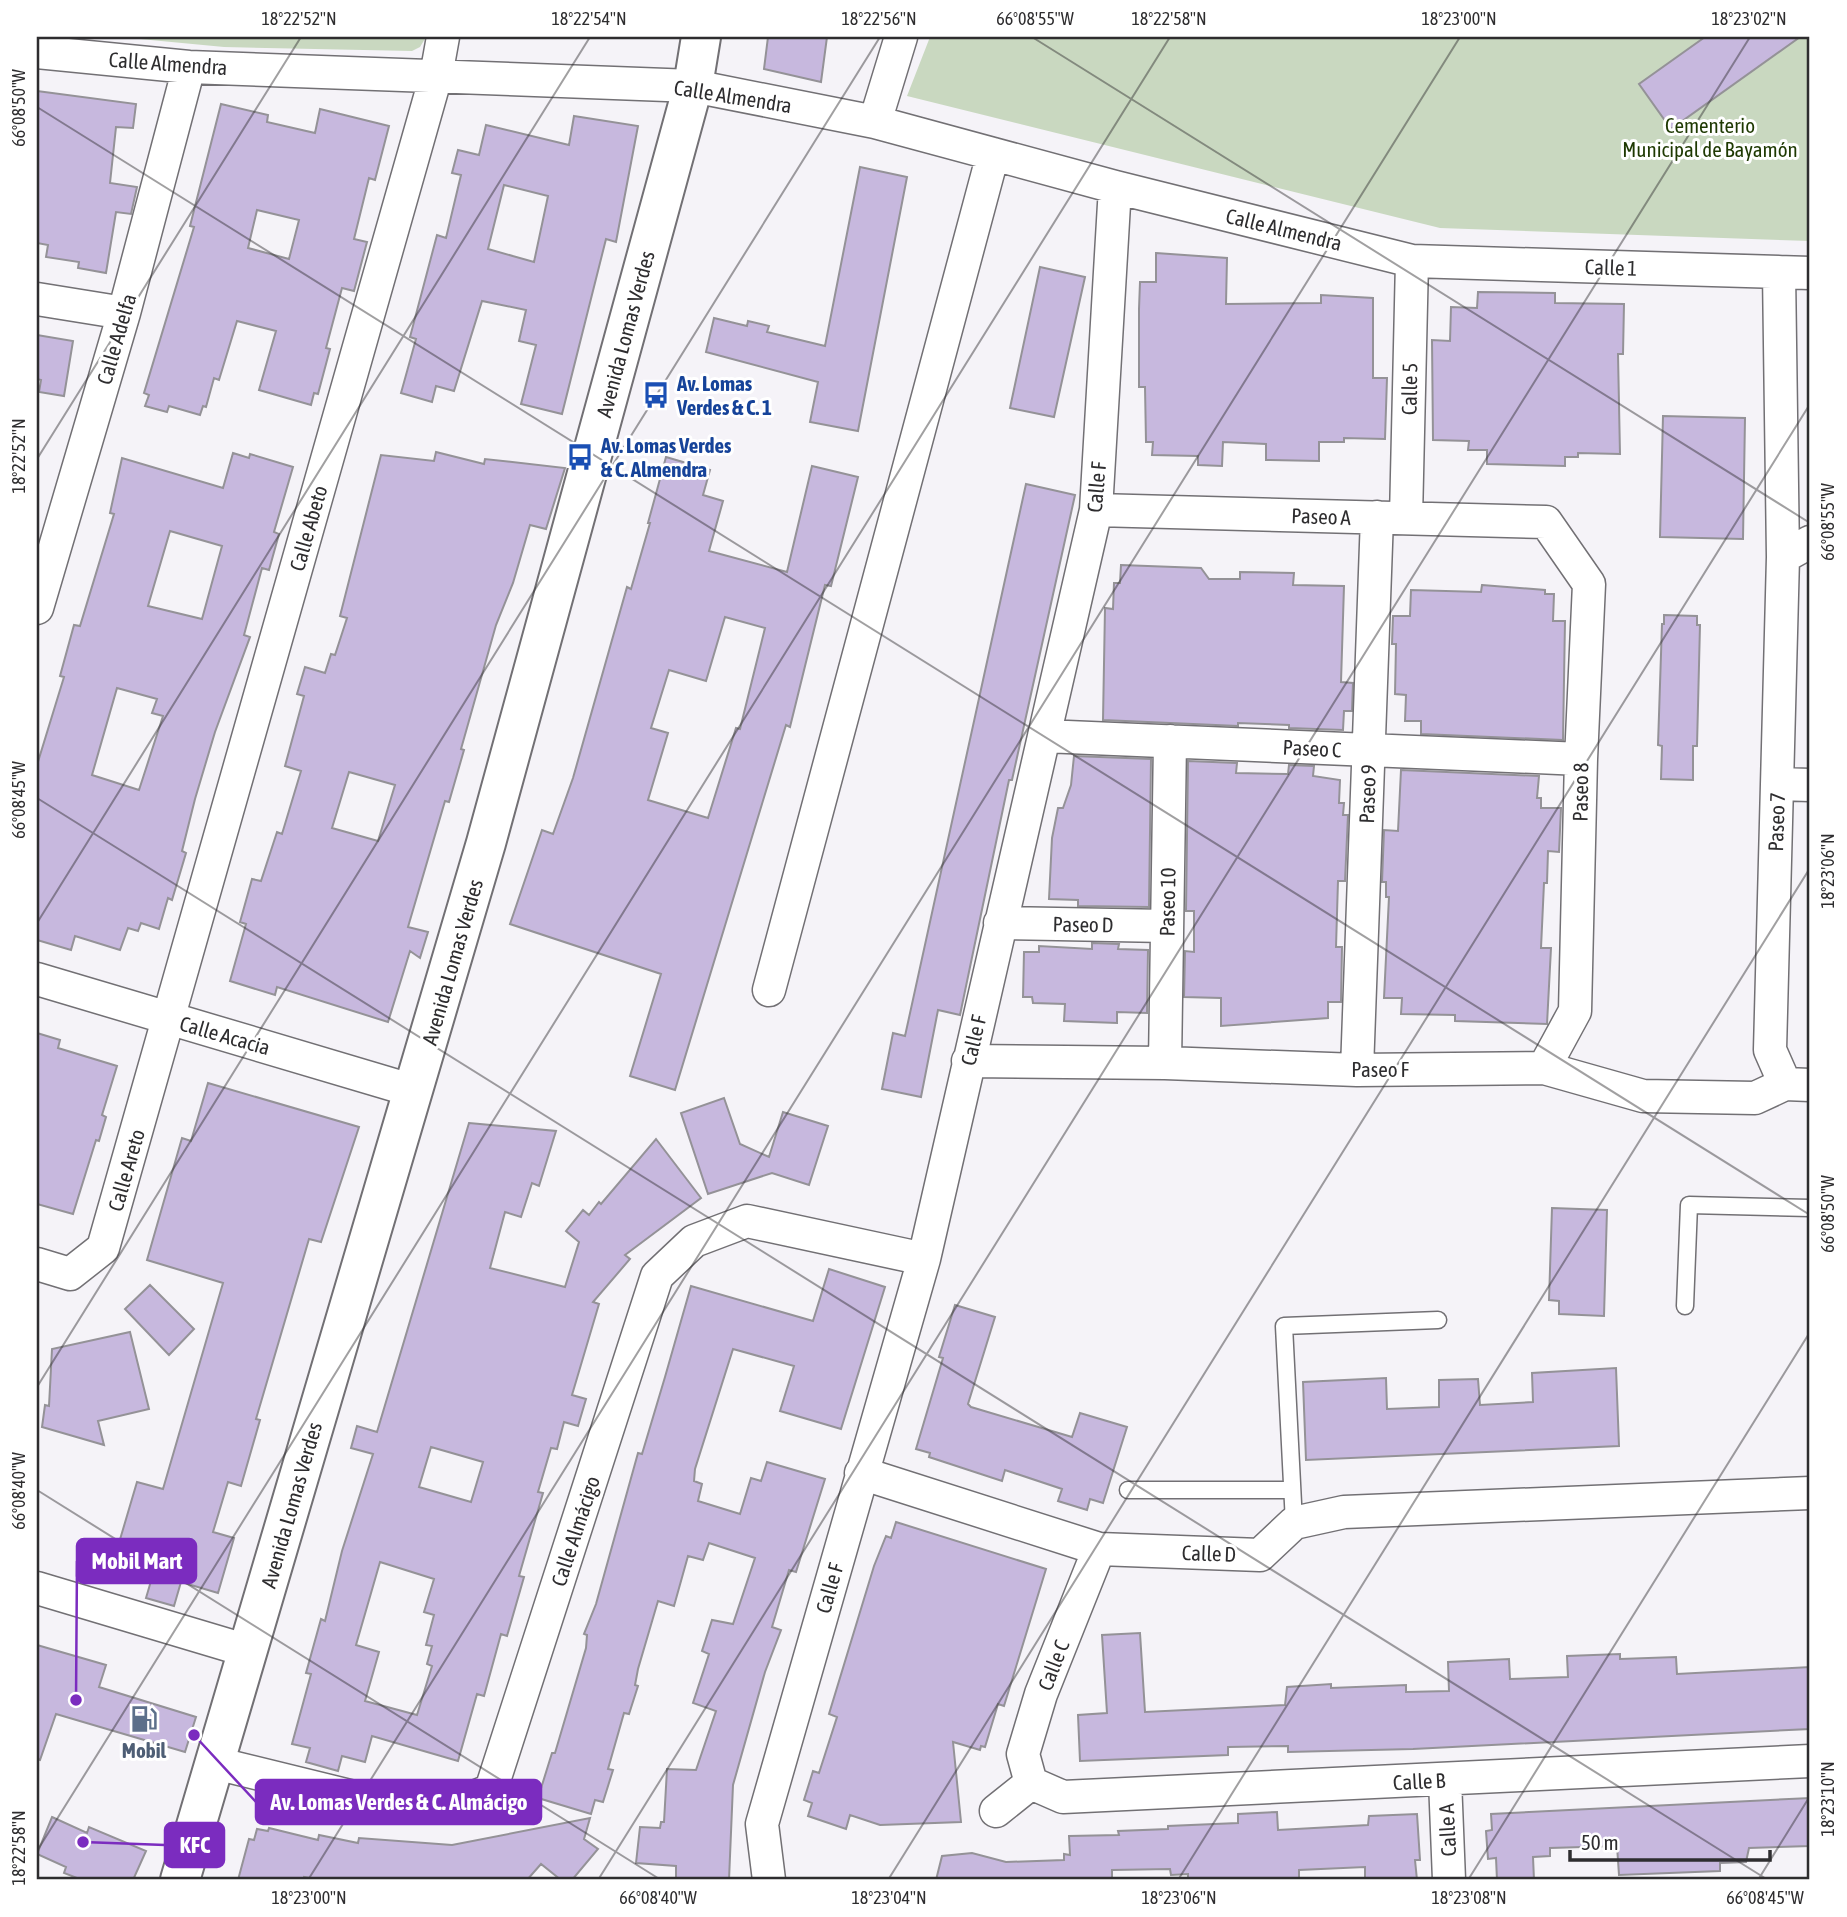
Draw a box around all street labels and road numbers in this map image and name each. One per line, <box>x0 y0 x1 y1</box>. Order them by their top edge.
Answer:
street label: Calle Almendra <box>108 47 228 79</box>
street label: Calle Almendra <box>672 75 794 117</box>
street label: Calle Almendra <box>1223 203 1345 255</box>
street label: Avenida Lomas Verdes <box>591 248 659 420</box>
street label: Calle 1 <box>1584 254 1638 280</box>
street label: Calle Adelfa <box>92 291 140 387</box>
street label: Calle 5 <box>1397 363 1421 415</box>
street label: Calle F <box>1082 460 1110 513</box>
street label: Calle Abeto <box>284 482 332 574</box>
street label: Paseo A <box>1291 503 1352 529</box>
street label: Paseo C <box>1282 734 1342 762</box>
street label: Paseo 8 <box>1567 762 1593 822</box>
street label: Paseo 9 <box>1354 764 1380 824</box>
street label: Paseo 7 <box>1763 792 1789 852</box>
street label: Paseo 10 <box>1154 867 1180 937</box>
street label: Avenida Lomas Verdes <box>417 876 487 1048</box>
street label: Paseo D <box>1052 911 1114 937</box>
street label: Calle Acacia <box>177 1011 273 1059</box>
street label: Calle F <box>956 1012 991 1068</box>
street label: Paseo F <box>1351 1057 1409 1081</box>
street label: Calle Areto <box>103 1126 149 1214</box>
street label: Avenida Lomas Verdes <box>256 1419 326 1591</box>
street label: Calle Almácigo <box>546 1473 604 1589</box>
street label: Calle D <box>1181 1540 1237 1566</box>
street label: Calle F <box>810 1560 848 1616</box>
street label: Calle C <box>1032 1636 1074 1694</box>
street label: Calle B <box>1392 1768 1446 1794</box>
street label: Calle A <box>1434 1802 1460 1857</box>

